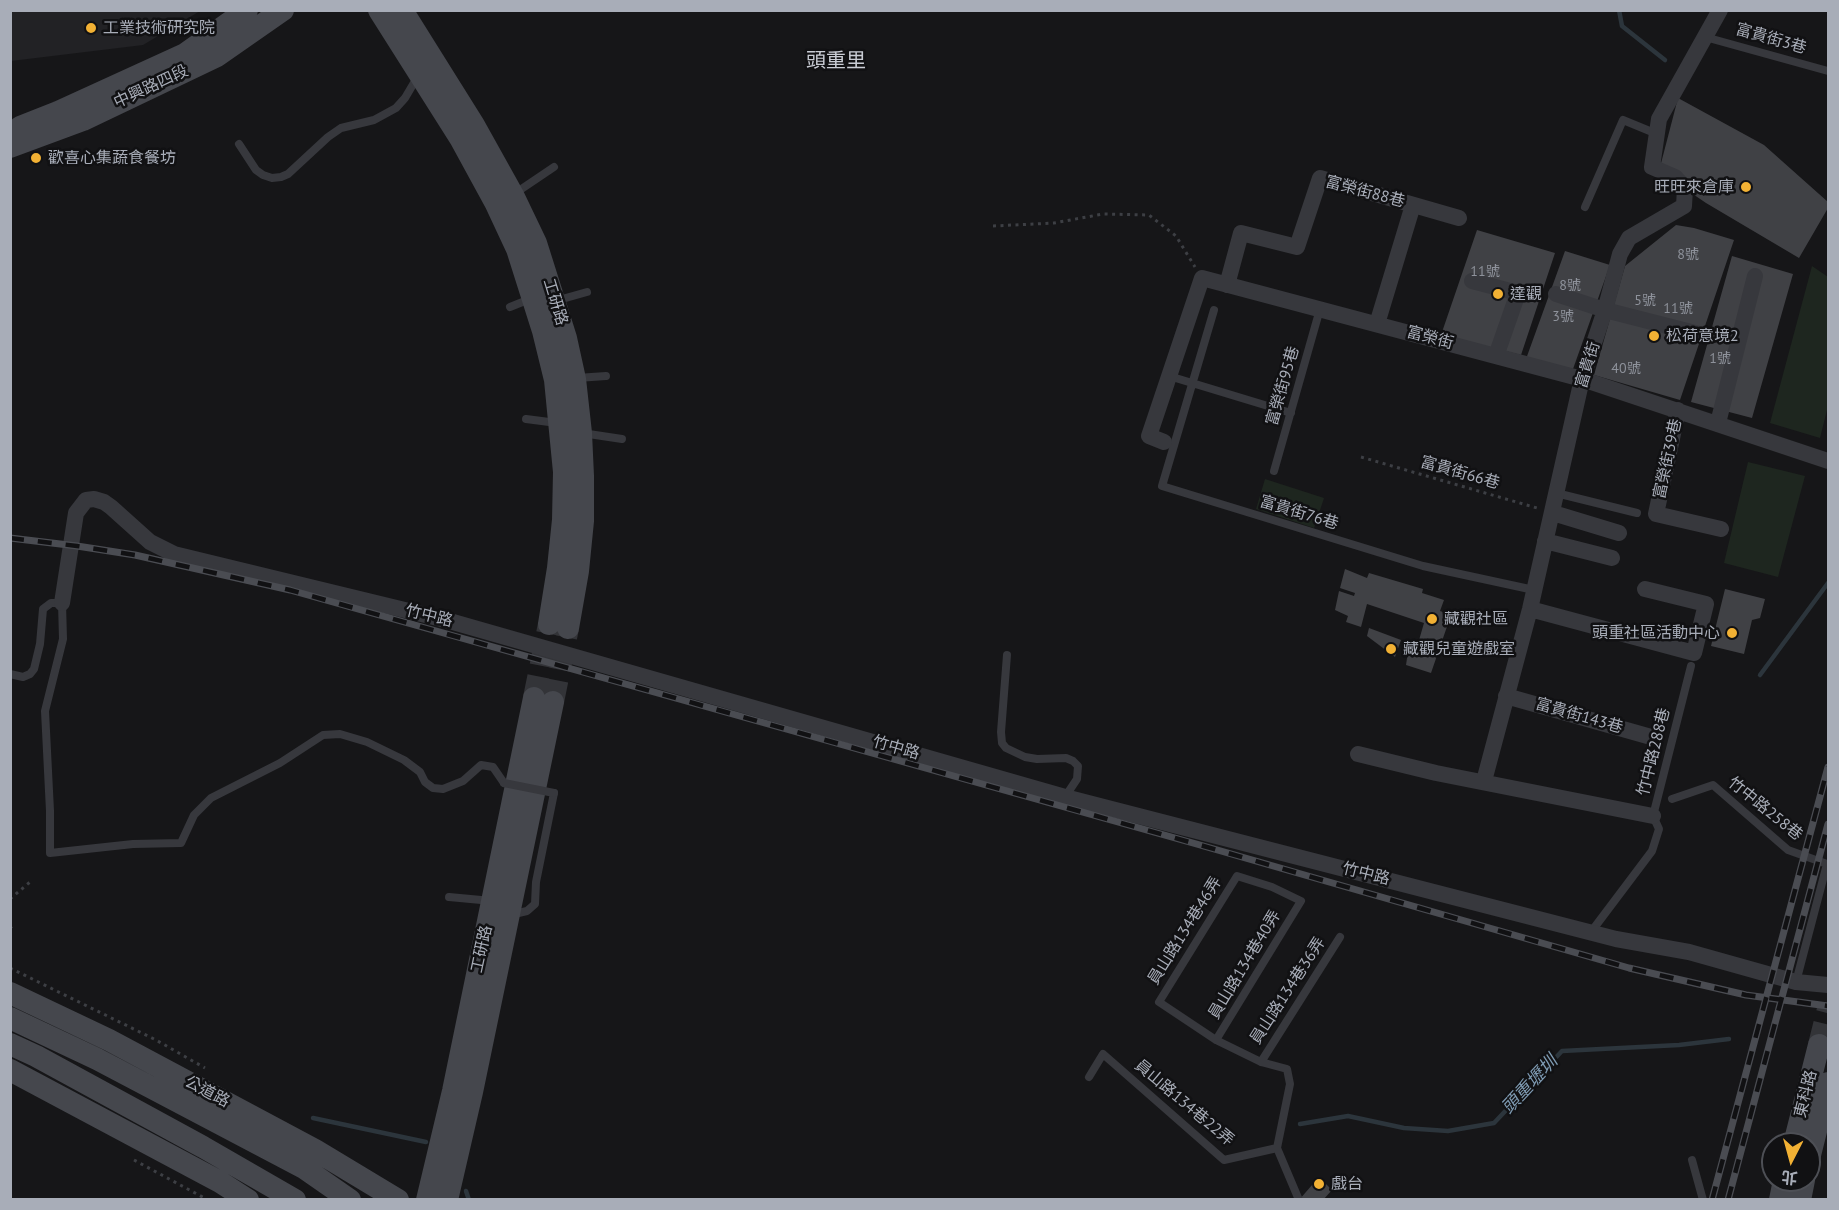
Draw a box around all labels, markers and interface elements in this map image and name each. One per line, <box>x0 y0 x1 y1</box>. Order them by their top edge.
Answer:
place label: 工業技術研究院 <box>103 18 215 38</box>
street label: 富貴街3巷 <box>1733 20 1809 58</box>
marker: 工業技術研究院 <box>84 21 98 35</box>
district label: 頭重里 <box>806 49 866 73</box>
street label: 中興路四段 <box>111 61 191 113</box>
place label: 歡喜心集蔬食餐坊 <box>48 148 176 168</box>
marker: 歡喜心集蔬食餐坊 <box>29 151 43 165</box>
street label: 富榮街88巷 <box>1323 172 1407 212</box>
place label: 旺旺來倉庫 <box>1654 177 1734 197</box>
marker: 旺旺來倉庫 <box>1739 180 1753 194</box>
house number: 8號 <box>1677 247 1699 263</box>
house number: 11號 <box>1470 264 1500 280</box>
street label: 工研路 <box>539 276 571 328</box>
house number: 8號 <box>1559 278 1581 294</box>
place label: 達觀 <box>1510 284 1542 304</box>
marker: 達觀 <box>1491 287 1505 301</box>
house number: 5號 <box>1634 293 1656 309</box>
house number: 11號 <box>1663 301 1693 317</box>
house number: 3號 <box>1552 309 1574 325</box>
street label: 富榮街 <box>1404 323 1456 353</box>
place label: 松荷意境2 <box>1666 326 1739 346</box>
marker: 松荷意境2 <box>1647 329 1661 343</box>
street label: 富貴街 <box>1572 339 1604 391</box>
street label: 富榮街95巷 <box>1263 344 1303 428</box>
house number: 1號 <box>1709 351 1731 367</box>
house number: 40號 <box>1611 361 1641 377</box>
street label: 富榮街39巷 <box>1650 417 1686 501</box>
street label: 富貴街66巷 <box>1418 453 1502 493</box>
street label: 富貴街76巷 <box>1257 492 1341 534</box>
street label: 竹中路 <box>403 601 455 631</box>
place label: 藏觀社區 <box>1444 609 1508 629</box>
marker: 藏觀社區 <box>1425 612 1439 626</box>
place label: 頭重社區活動中心 <box>1592 623 1720 643</box>
marker: 頭重社區活動中心 <box>1725 626 1739 640</box>
place label: 藏觀兒童遊戲室 <box>1403 639 1515 659</box>
marker: 藏觀兒童遊戲室 <box>1384 642 1398 656</box>
street label: 富貴街143巷 <box>1533 694 1625 738</box>
street label: 竹中路288巷 <box>1634 706 1674 798</box>
street label: 竹中路 <box>870 732 922 764</box>
street label: 竹中路258巷 <box>1724 773 1806 845</box>
street label: 竹中路 <box>1340 859 1392 889</box>
street label: 員山路134巷46弄 <box>1144 874 1226 988</box>
street label: 員山路134巷40弄 <box>1205 907 1285 1023</box>
street label: 工研路 <box>468 924 496 974</box>
street label: 員山路134巷36弄 <box>1246 934 1330 1048</box>
water label: 頭重壢圳 <box>1498 1051 1562 1119</box>
street label: 員山路134巷22弄 <box>1130 1056 1238 1150</box>
street label: 東科路 <box>1791 1068 1821 1120</box>
street label: 公道路 <box>181 1072 233 1112</box>
north arrow <box>1761 1132 1821 1192</box>
text: 北 <box>1780 1167 1798 1189</box>
place label: 戲台 <box>1331 1174 1363 1194</box>
marker: 戲台 <box>1312 1177 1326 1191</box>

